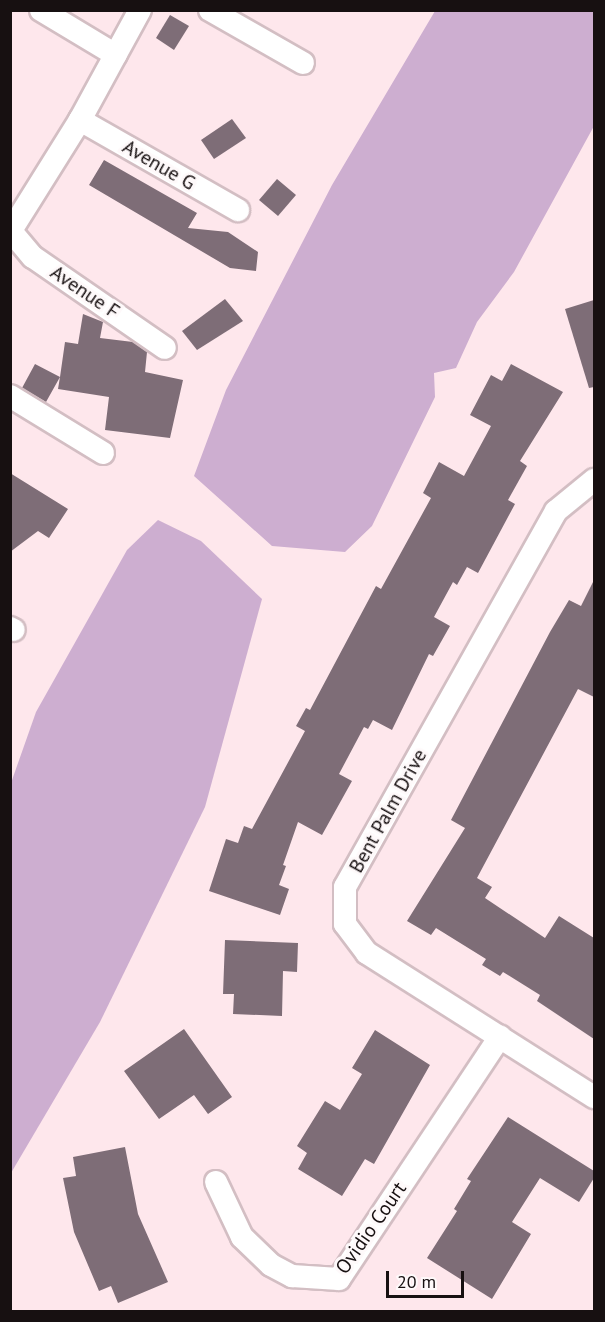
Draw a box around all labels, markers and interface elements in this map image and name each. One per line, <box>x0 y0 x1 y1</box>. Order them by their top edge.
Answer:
street label: Avenue G <box>118 135 200 195</box>
street label: Avenue F <box>46 260 124 324</box>
street label: Bent Palm Drive <box>344 745 432 877</box>
street label: Ovidio Court <box>331 1177 411 1279</box>
scale bar <box>389 1259 467 1297</box>
text: 20 m <box>397 1270 436 1293</box>

